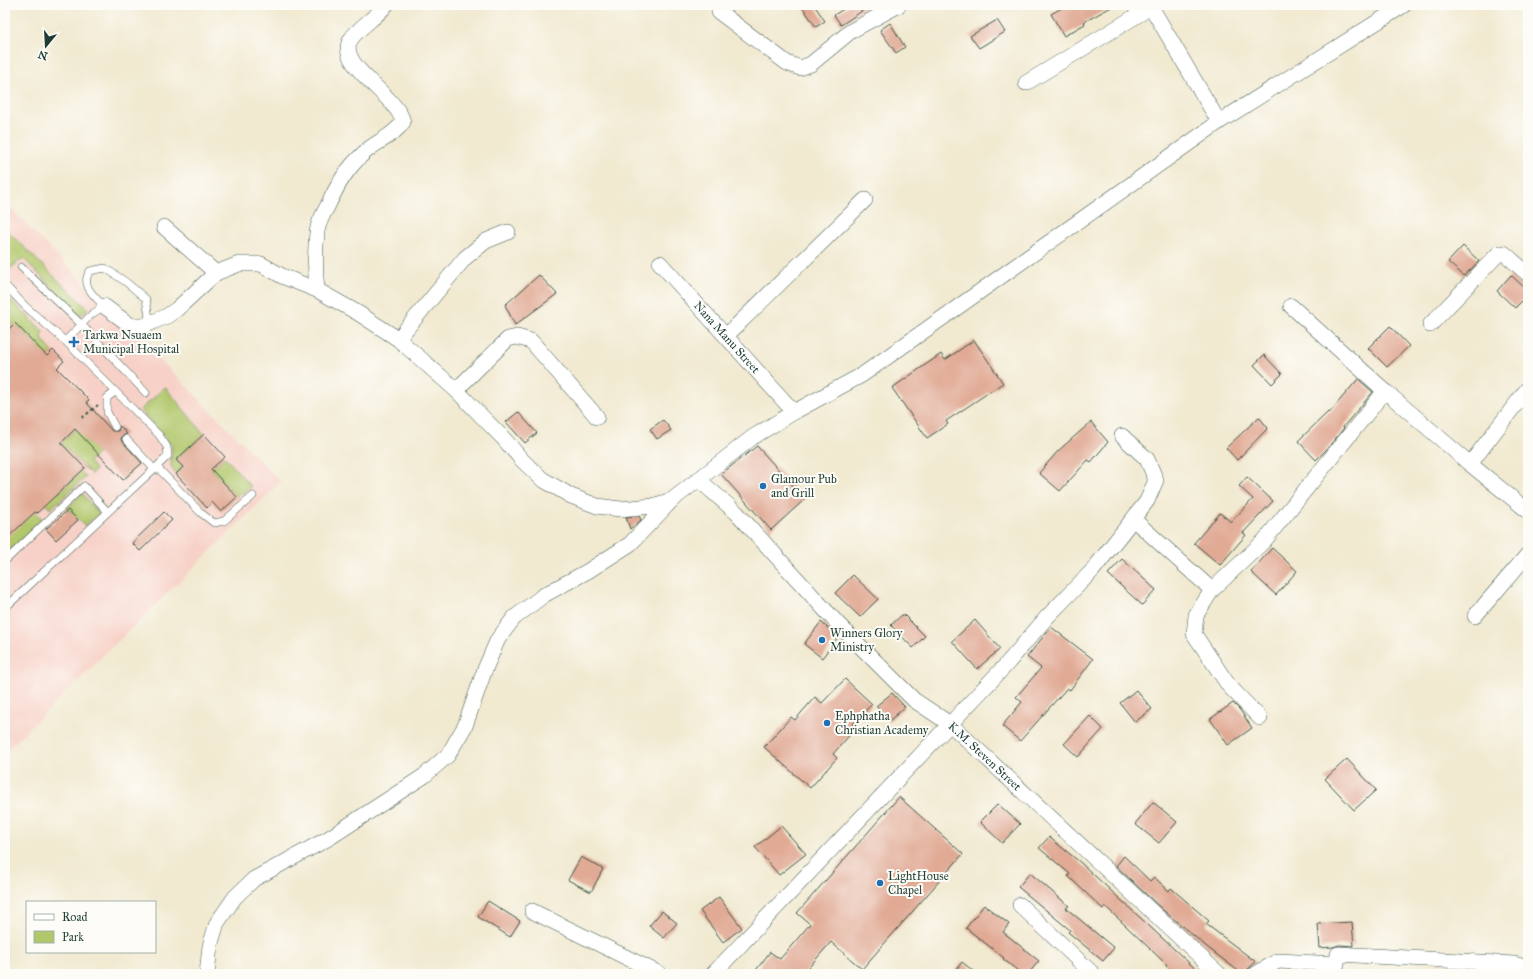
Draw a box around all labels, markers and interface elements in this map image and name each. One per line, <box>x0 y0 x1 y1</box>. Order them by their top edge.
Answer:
north arrow <box>26 26 66 66</box>
text: N <box>36 47 50 63</box>
street label: Nana Manu Street <box>691 299 763 377</box>
place label: Tarkwa Nsuaem Municipal Hospital <box>83 328 180 356</box>
marker: Tarkwa Nsuaem Municipal Hospital <box>68 336 80 348</box>
place label: Glamour Pub and Grill <box>771 472 837 500</box>
marker: Glamour Pub and Grill <box>758 481 768 491</box>
place label: Winners Glory Ministry <box>830 626 903 654</box>
marker: Winners Glory Ministry <box>817 635 827 645</box>
place label: Ephphatha Christian Academy <box>835 709 929 737</box>
marker: Ephphatha Christian Academy <box>822 718 832 728</box>
street label: K.M. Steven Street <box>945 719 1025 794</box>
place label: LightHouse Chapel <box>888 869 949 897</box>
marker: LightHouse Chapel <box>875 878 885 888</box>
legend <box>26 901 156 953</box>
text: Road <box>62 910 88 924</box>
text: Park <box>62 930 84 944</box>

